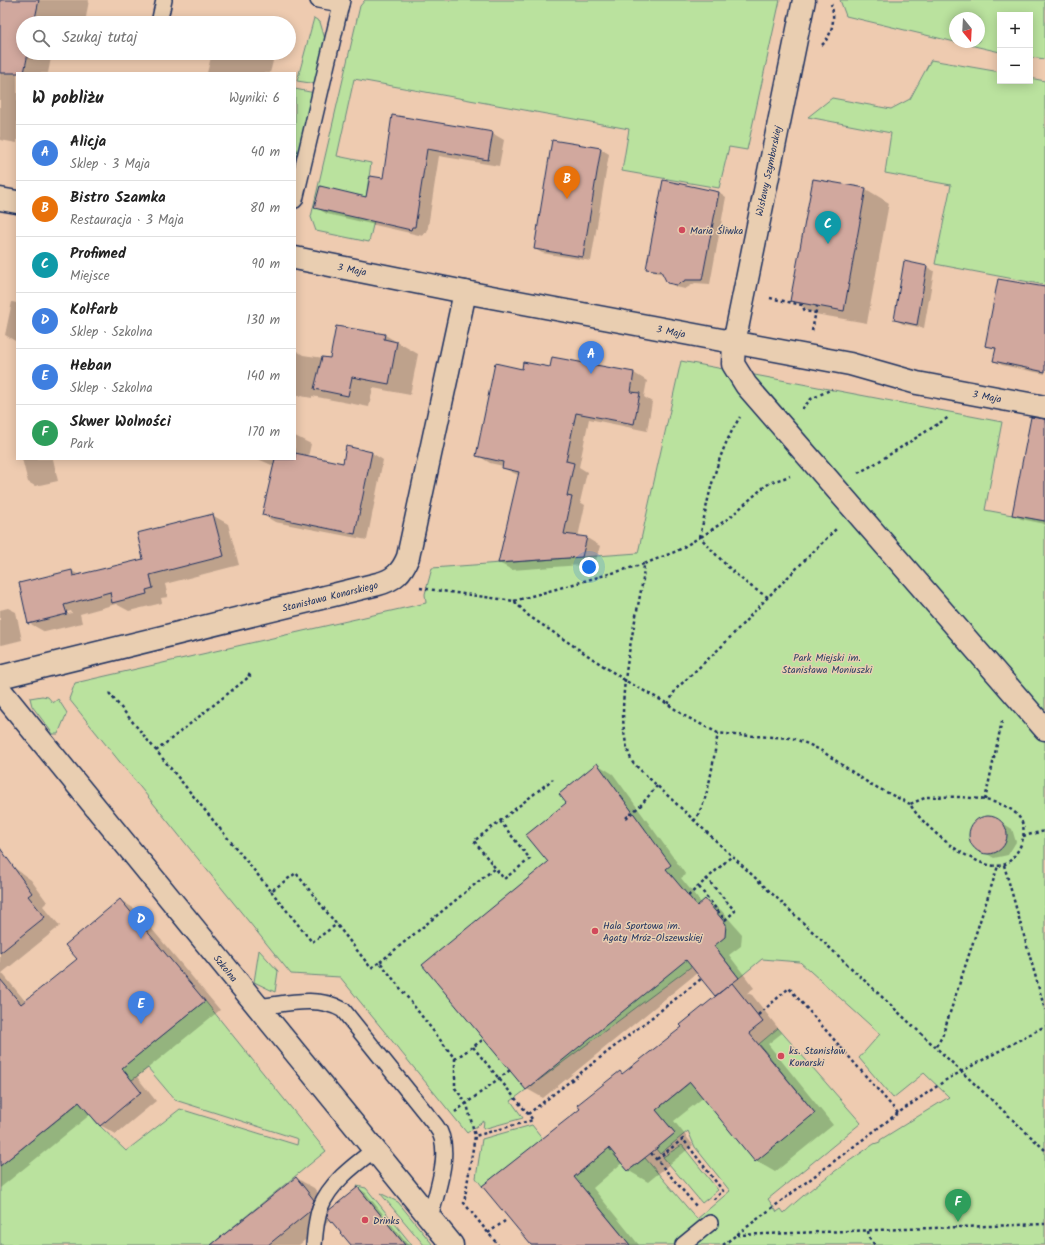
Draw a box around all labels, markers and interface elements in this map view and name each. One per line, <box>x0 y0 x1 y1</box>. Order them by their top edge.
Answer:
north arrow <box>949 12 985 48</box>
map controls <box>997 12 1033 84</box>
button: + <box>997 12 1033 48</box>
search box <box>16 16 296 60</box>
text: Szukaj tutaj <box>62 26 137 50</box>
icon: search <box>30 27 52 49</box>
button: − <box>997 48 1033 84</box>
text: W pobliżu <box>32 85 103 112</box>
text: Wyniki: 6 <box>229 88 280 109</box>
street label: Wisławy Szymborskiej <box>752 124 786 218</box>
text: Alicja <box>70 130 106 154</box>
text: A <box>41 142 49 163</box>
text: 40 m <box>251 142 280 163</box>
text: Sklep · 3 Maja <box>70 154 150 175</box>
pin: B <box>554 166 580 199</box>
text: Bistro Szamka <box>70 186 166 210</box>
text: B <box>41 198 49 219</box>
text: 80 m <box>250 198 280 219</box>
text: Restauracja · 3 Maja <box>70 210 184 231</box>
pin: C <box>815 211 841 244</box>
place label: Maria Śliwka <box>690 223 743 239</box>
marker: Maria Śliwka <box>677 225 687 235</box>
text: Profimed <box>70 242 126 266</box>
text: C <box>41 254 49 275</box>
text: 90 m <box>252 254 280 275</box>
street label: 3 Maja <box>336 259 368 281</box>
text: Miejsce <box>70 266 110 287</box>
text: Kolfarb <box>70 298 118 322</box>
text: D <box>41 310 49 331</box>
text: 130 m <box>246 310 280 331</box>
street label: 3 Maja <box>655 321 687 343</box>
text: Sklep · Szkolna <box>70 322 153 343</box>
pin: A <box>578 341 604 374</box>
text: Heban <box>70 354 112 378</box>
text: E <box>41 366 49 387</box>
text: 140 m <box>247 366 280 387</box>
text: Sklep · Szkolna <box>70 378 153 399</box>
street label: 3 Maja <box>971 386 1003 408</box>
text: Skwer Wolności <box>70 410 171 434</box>
text: F <box>41 422 49 443</box>
text: 170 m <box>248 422 280 443</box>
text: Park <box>70 434 94 455</box>
your location <box>579 557 599 577</box>
street label: Stanisława Konarskiego <box>281 577 380 617</box>
park label: Park Miejski im. Stanisława Moniuszki <box>782 650 873 678</box>
pin: D <box>128 906 154 939</box>
place label: Hala Sportowa im. Agaty Mróz-Olszewskiej <box>603 918 703 946</box>
marker: Hala Sportowa im. Agaty Mróz-Olszewskiej <box>590 926 600 936</box>
street label: Szkolna <box>209 951 242 986</box>
pin: E <box>128 991 154 1024</box>
place label: ks. Stanisław Konarski <box>789 1043 845 1071</box>
marker: ks. Stanisław Konarski <box>776 1051 786 1061</box>
pin: F <box>945 1189 971 1222</box>
place label: Drinks <box>373 1213 400 1229</box>
marker: Drinks <box>360 1215 370 1225</box>

